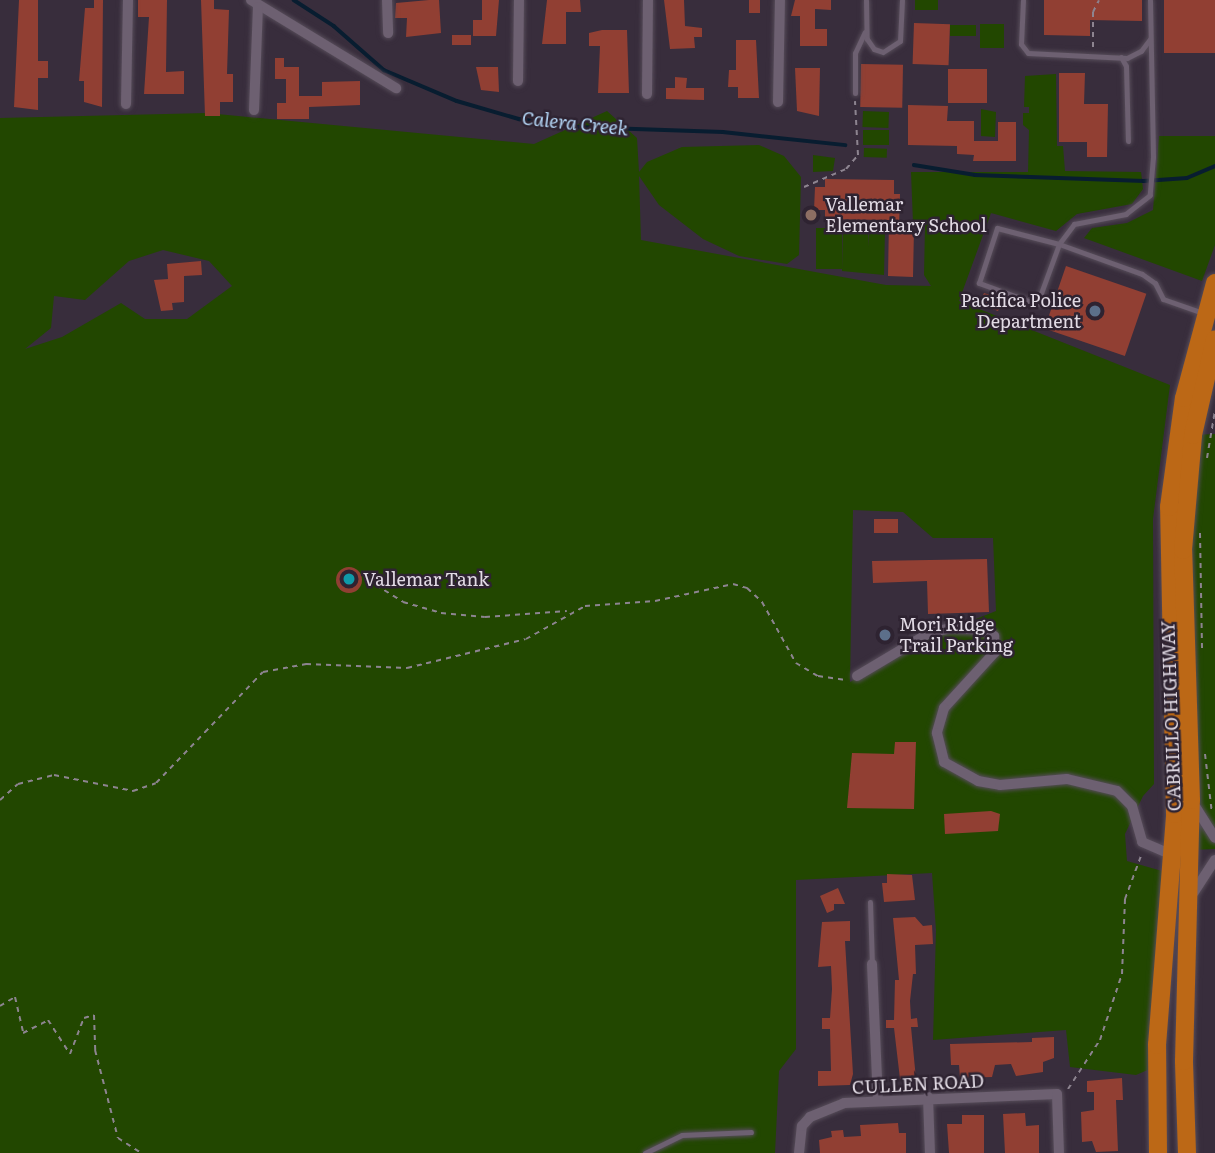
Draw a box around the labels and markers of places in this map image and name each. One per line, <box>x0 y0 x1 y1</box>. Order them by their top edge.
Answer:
place label: Vallemar Elementary School <box>825 194 987 236</box>
marker: Vallemar Elementary School <box>803 207 819 223</box>
place label: Pacifica Police Department <box>960 290 1081 332</box>
marker: Pacifica Police Department <box>1087 303 1103 319</box>
place label: Vallemar Tank <box>363 568 489 590</box>
marker: Vallemar Tank <box>341 571 357 587</box>
place label: Mori Ridge Trail Parking <box>899 614 1013 656</box>
marker: Mori Ridge Trail Parking <box>877 627 893 643</box>

